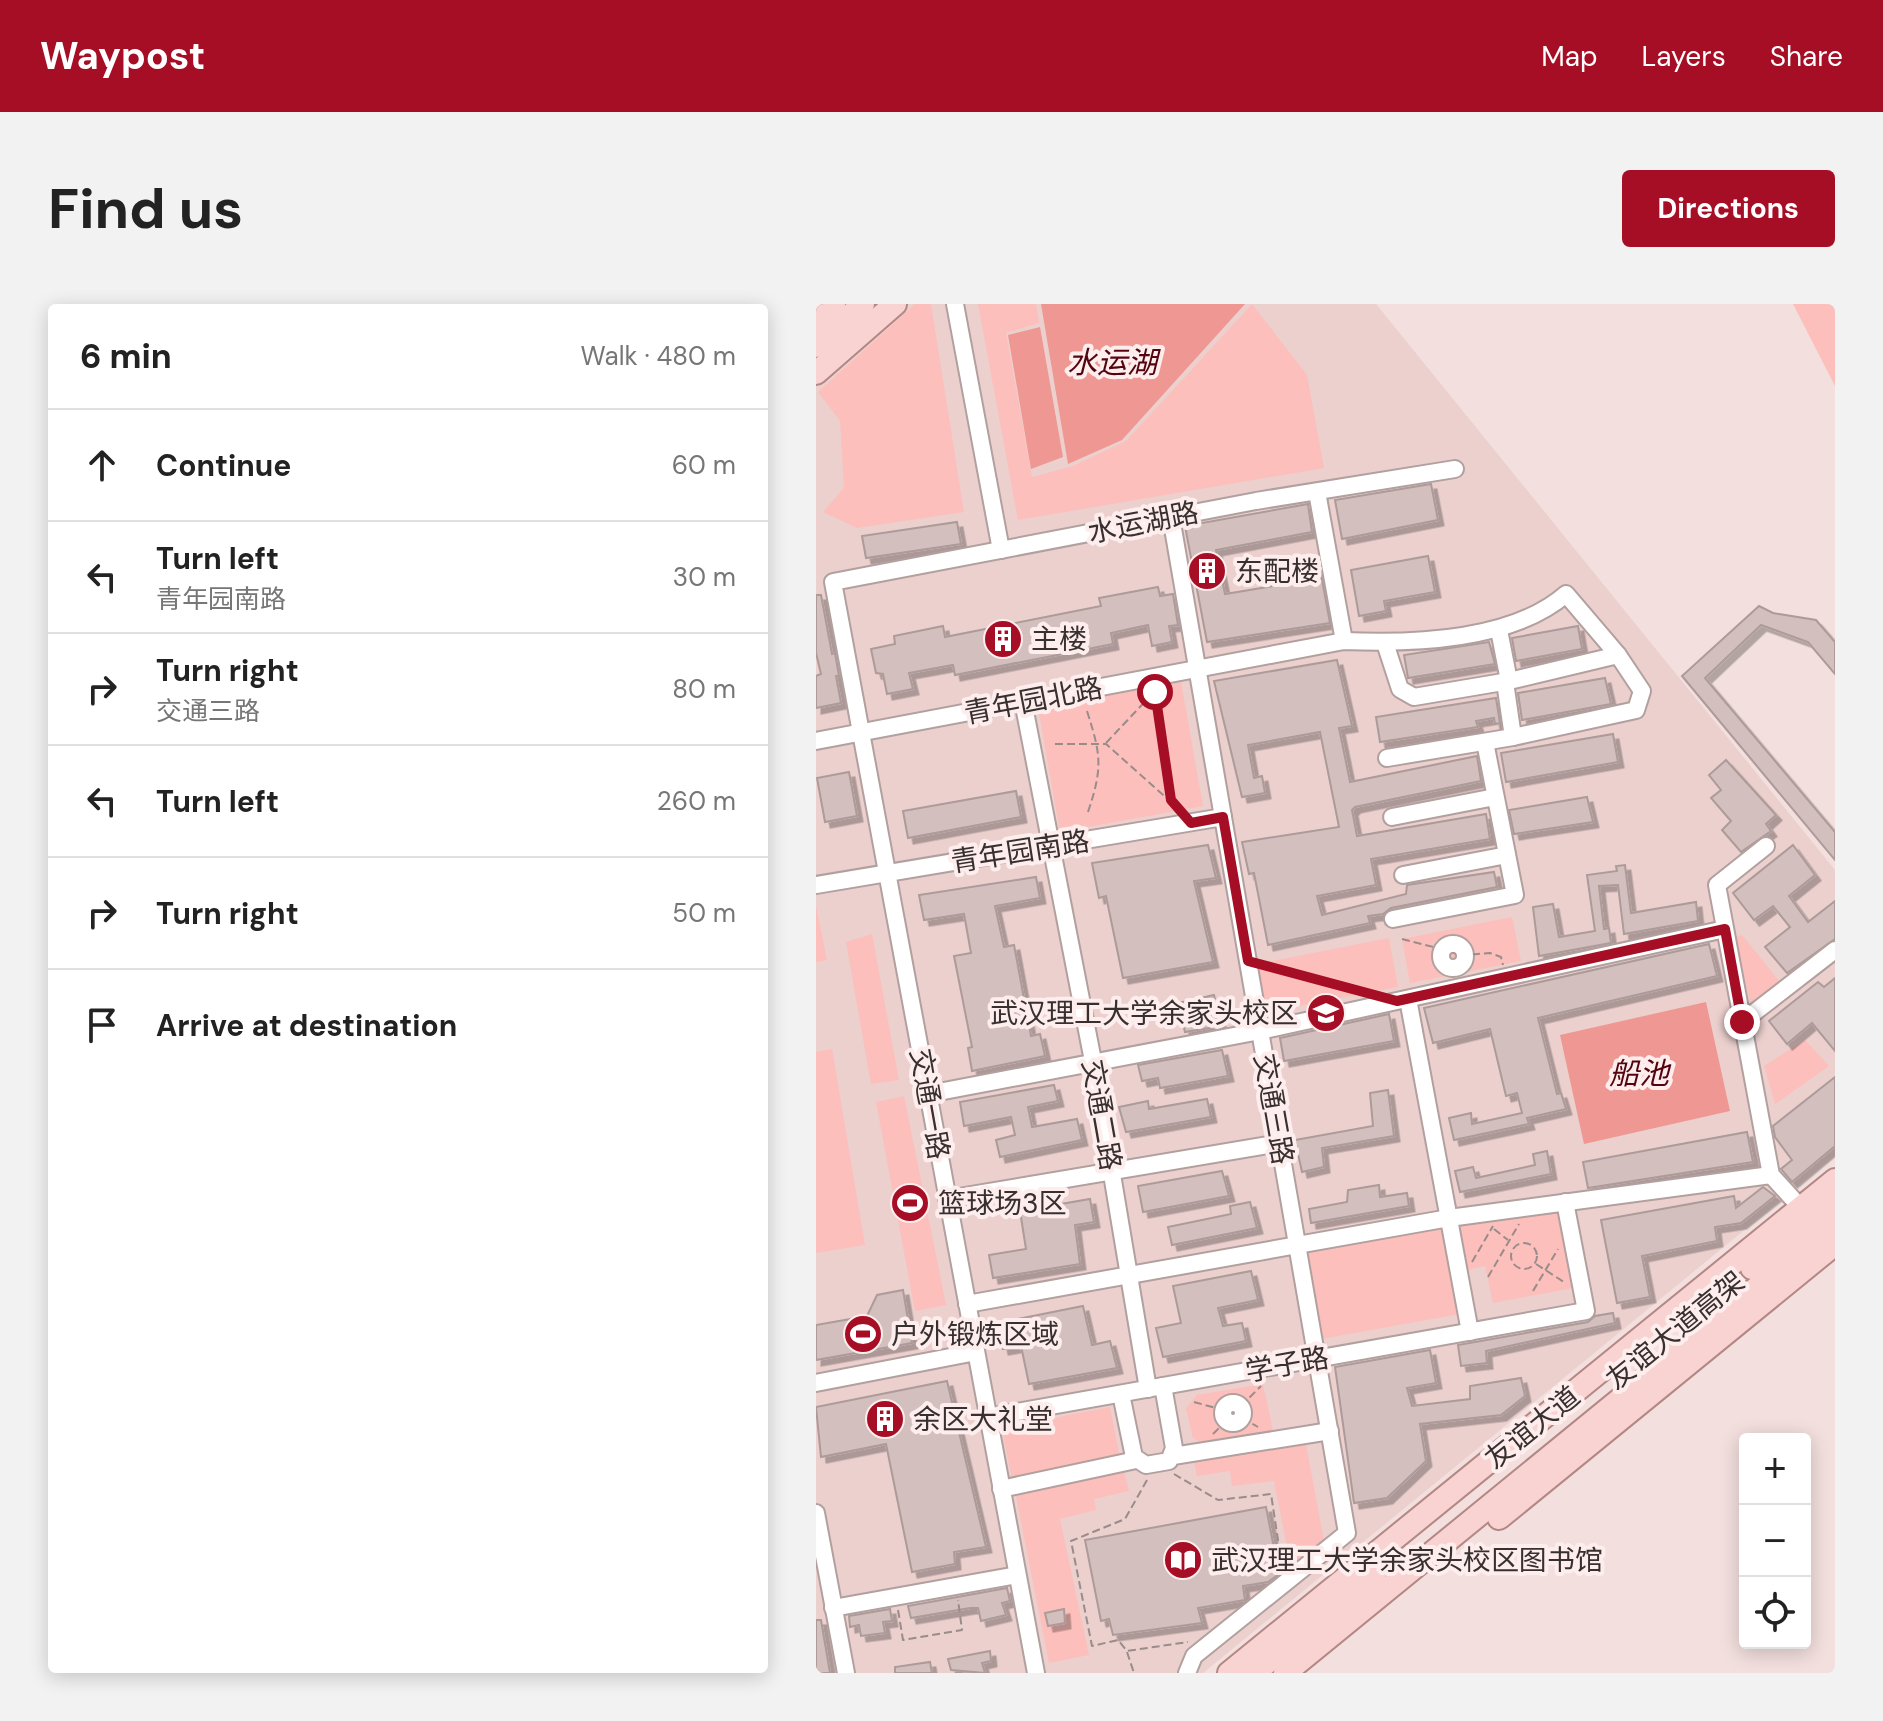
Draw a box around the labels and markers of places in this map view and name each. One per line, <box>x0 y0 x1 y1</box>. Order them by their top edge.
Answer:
building icon: 东配楼 <box>1186 550 1228 592</box>
place label: 东配楼 <box>1235 553 1319 590</box>
building icon: 主楼 <box>982 618 1024 660</box>
place label: 主楼 <box>1031 621 1087 658</box>
school or university icon: 武汉理工大学余家头校区 <box>1305 992 1347 1034</box>
place label: 武汉理工大学余家头校区 <box>990 995 1298 1032</box>
sports icon: 篮球场3区 <box>889 1182 931 1224</box>
place label: 篮球场3区 <box>938 1185 1067 1222</box>
sports icon: 户外锻炼区域 <box>842 1313 884 1355</box>
place label: 户外锻炼区域 <box>891 1316 1059 1353</box>
building icon: 余区大礼堂 <box>864 1398 906 1440</box>
place label: 余区大礼堂 <box>913 1401 1053 1438</box>
library icon: 武汉理工大学余家头校区图书馆 <box>1162 1539 1204 1581</box>
place label: 武汉理工大学余家头校区图书馆 <box>1211 1542 1603 1579</box>

